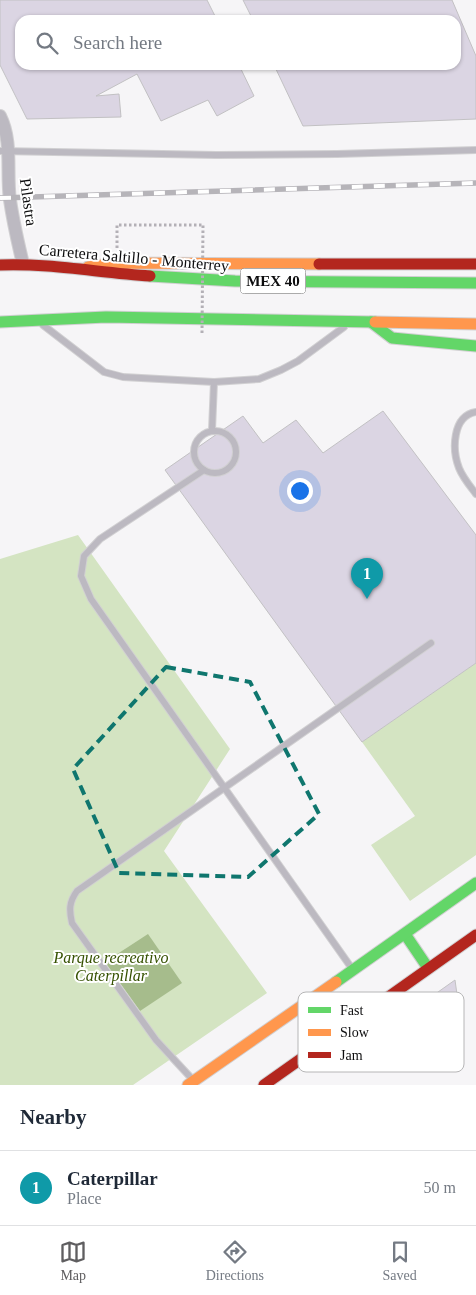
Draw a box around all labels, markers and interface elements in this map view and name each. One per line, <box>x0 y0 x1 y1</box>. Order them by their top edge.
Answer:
search box <box>15 15 461 70</box>
icon: search <box>33 29 61 57</box>
text: Search here <box>73 32 162 53</box>
street label: Pilastra <box>17 177 40 227</box>
street label: Carretera Saltillo - Monterrey <box>38 241 230 275</box>
road number: MEX 40 <box>240 268 306 294</box>
your location <box>287 478 313 504</box>
pin: 1 <box>351 558 383 599</box>
park label: Parque recreativo Caterpillar <box>52 949 169 985</box>
legend <box>298 992 464 1072</box>
text: Fast <box>340 1003 363 1018</box>
text: Slow <box>340 1025 370 1040</box>
text: Jam <box>340 1048 363 1063</box>
text: Nearby <box>20 1105 87 1129</box>
text: Caterpillar <box>67 1168 158 1189</box>
text: 1 <box>32 1179 40 1196</box>
text: 50 m <box>424 1179 456 1196</box>
text: Place <box>67 1190 102 1207</box>
tab: Map <box>59 1238 87 1284</box>
tab: Directions <box>206 1238 264 1284</box>
tab: Saved <box>383 1238 417 1284</box>

